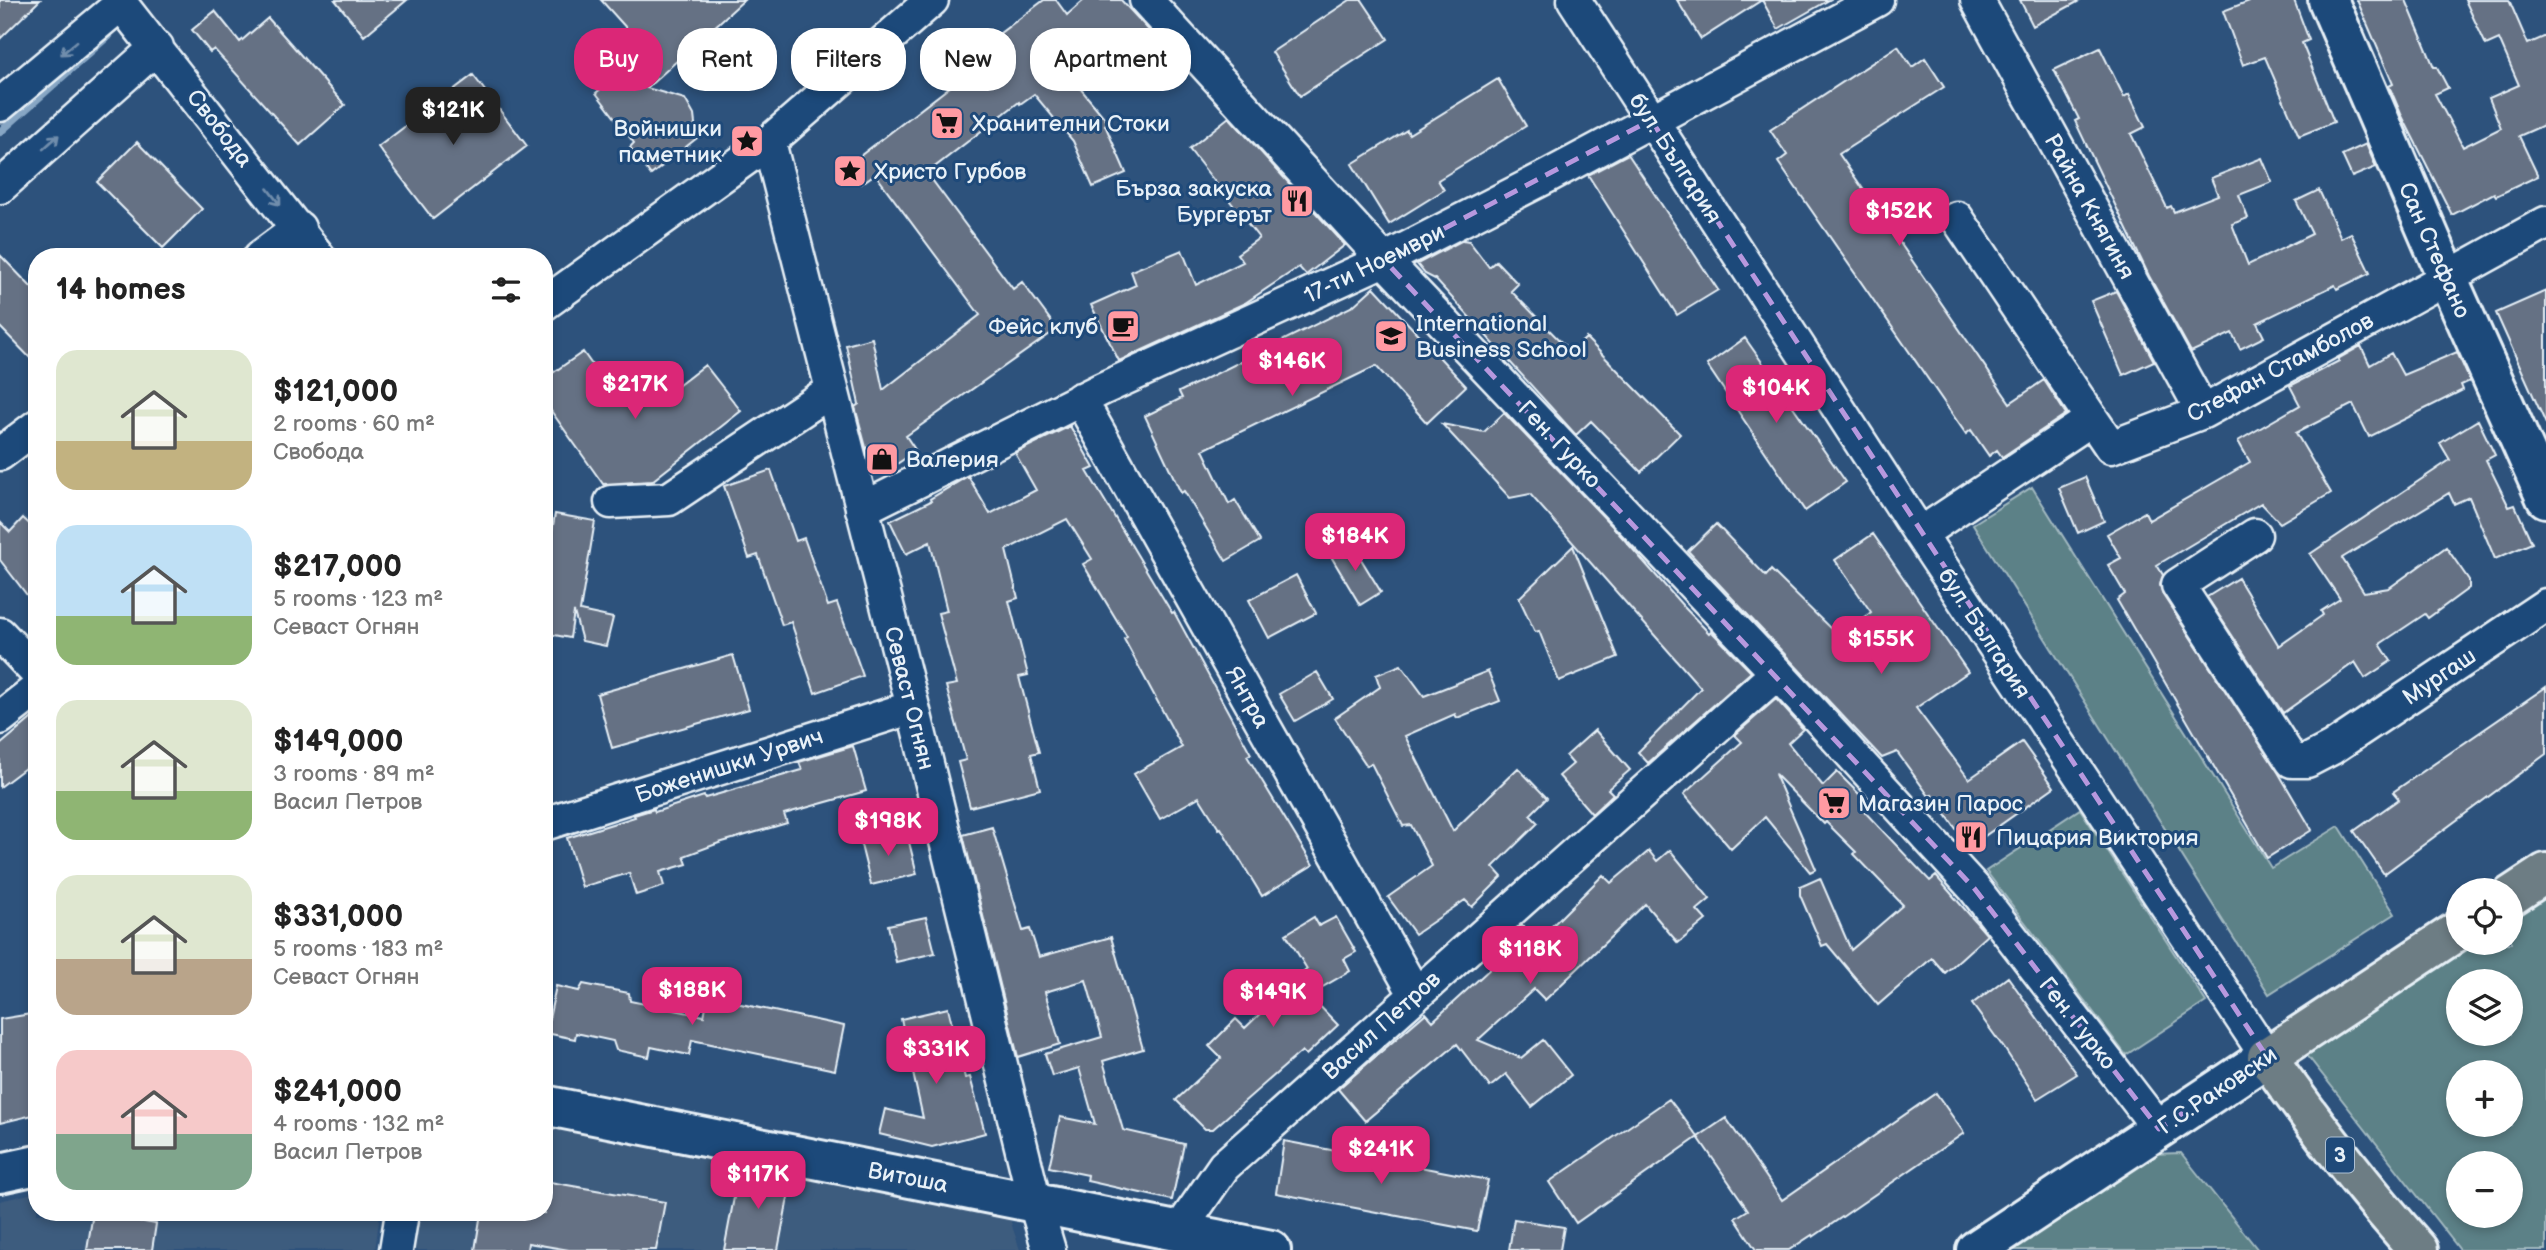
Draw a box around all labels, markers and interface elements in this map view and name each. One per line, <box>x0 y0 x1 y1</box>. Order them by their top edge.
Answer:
chip: Buy <box>574 28 663 91</box>
chip: Rent <box>677 28 777 91</box>
chip: Filters <box>791 28 906 91</box>
chip: New <box>920 28 1016 91</box>
chip: Apartment <box>1030 28 1191 91</box>
one-way arrow <box>60 40 78 56</box>
street label: Свобода <box>180 84 259 173</box>
pin: $121K <box>404 88 502 147</box>
street label: бул. България <box>1623 88 1728 229</box>
text: $121K <box>421 96 485 124</box>
supermarket icon: Хранителни Стоки <box>928 104 966 142</box>
place label: Хранителни Стоки <box>972 110 1170 138</box>
place label: Войнишки паметник <box>614 115 723 169</box>
place icon: Войнишки паметник <box>728 122 766 160</box>
street label: Райна Княгиня <box>2038 129 2141 284</box>
one-way arrow <box>42 134 60 150</box>
place icon: Христо Гурбов <box>831 152 869 190</box>
place label: Христо Гурбов <box>874 158 1026 186</box>
place label: Бърза закуска Бургерът <box>1115 175 1272 229</box>
street label: Сан Стефано <box>2392 178 2476 322</box>
restaurant icon: Бърза закуска Бургерът <box>1278 182 1316 220</box>
one-way arrow <box>267 187 282 206</box>
pin: $152K <box>1850 188 1948 248</box>
text: $152K <box>1865 197 1933 225</box>
street label: 17-ти Ноември <box>1299 218 1449 310</box>
icon: filters <box>487 271 525 309</box>
text: 14 homes <box>56 272 185 308</box>
cafe icon: Фейс клуб <box>1104 307 1142 345</box>
street label: Стефан Стамболов <box>2182 307 2379 429</box>
place label: International Business School <box>1416 310 1587 364</box>
place label: Фейс клуб <box>988 313 1098 341</box>
school or university icon: International Business School <box>1372 317 1410 355</box>
pin: $146K <box>1243 338 1341 398</box>
text: $146K <box>1258 347 1326 375</box>
pin: $217K <box>586 362 684 421</box>
pin: $104K <box>1727 366 1825 425</box>
text: $217K <box>602 370 668 398</box>
text: $121,000 <box>273 374 398 410</box>
text: $104K <box>1742 374 1810 402</box>
icon: home <box>112 378 196 462</box>
street label: Ген. Гурко <box>1512 395 1607 494</box>
text: 2 rooms · 60 m² <box>273 410 435 438</box>
text: Свобода <box>273 438 364 466</box>
shop icon: Валерия <box>863 440 901 478</box>
place label: Валерия <box>906 446 999 474</box>
pin: $184K <box>1306 514 1404 573</box>
text: $184K <box>1321 522 1389 550</box>
text: $217,000 <box>273 549 402 585</box>
icon: home <box>112 553 196 637</box>
street label: бул. България <box>1932 563 2037 704</box>
text: 5 rooms · 123 m² <box>273 585 443 613</box>
text: Севаст Огнян <box>273 613 420 641</box>
pin: $155K <box>1832 616 1930 676</box>
street label: Севаст Огнян <box>878 624 940 773</box>
text: $155K <box>1847 625 1915 653</box>
street label: Мургаш <box>2398 642 2482 712</box>
street label: Янтра <box>1219 662 1276 734</box>
street label: Боженишки Урвич <box>632 722 827 810</box>
text: $149,000 <box>273 724 403 760</box>
icon: home <box>112 728 196 812</box>
text: 3 rooms · 89 m² <box>273 760 435 788</box>
supermarket icon: Магазин Парос <box>1815 784 1853 822</box>
text: Васил Петров <box>273 788 422 816</box>
place label: Магазин Парос <box>1858 790 2023 818</box>
pin: $198K <box>839 798 937 858</box>
text: $198K <box>854 807 922 835</box>
restaurant icon: Пицария Виктория <box>1952 818 1990 856</box>
place label: Пицария Виктория <box>1996 824 2198 852</box>
map controls <box>2446 878 2523 1228</box>
button: locate <box>2446 878 2523 955</box>
text: $331,000 <box>273 899 403 935</box>
icon: home <box>112 903 196 987</box>
pin: $118K <box>1481 926 1579 986</box>
text: 5 rooms · 183 m² <box>273 935 443 963</box>
text: $118K <box>1498 935 1562 963</box>
text: Севаст Огнян <box>273 963 420 991</box>
street label: Васил Петров <box>1317 965 1447 1086</box>
pin: $188K <box>643 968 741 1027</box>
button: layers <box>2446 969 2523 1046</box>
pin: $149K <box>1224 970 1322 1029</box>
street label: Ген. Гурко <box>2033 972 2122 1075</box>
text: $188K <box>658 976 726 1004</box>
text: $149K <box>1239 978 1307 1006</box>
pin: $331K <box>887 1026 985 1086</box>
text: $331K <box>902 1035 970 1063</box>
street label: Г.С.Раковски <box>2153 1041 2282 1141</box>
button: + <box>2446 1060 2523 1137</box>
text: $241,000 <box>273 1074 402 1110</box>
icon: home <box>112 1078 196 1162</box>
text: 4 rooms · 132 m² <box>273 1110 444 1138</box>
pin: $241K <box>1332 1126 1430 1186</box>
text: $241K <box>1348 1135 1414 1163</box>
text: Васил Петров <box>273 1138 422 1166</box>
road number: 3 <box>2326 1138 2354 1172</box>
button: − <box>2446 1151 2523 1228</box>
pin: $117K <box>709 1152 807 1211</box>
street label: Витоша <box>865 1157 951 1200</box>
text: $117K <box>727 1160 789 1188</box>

